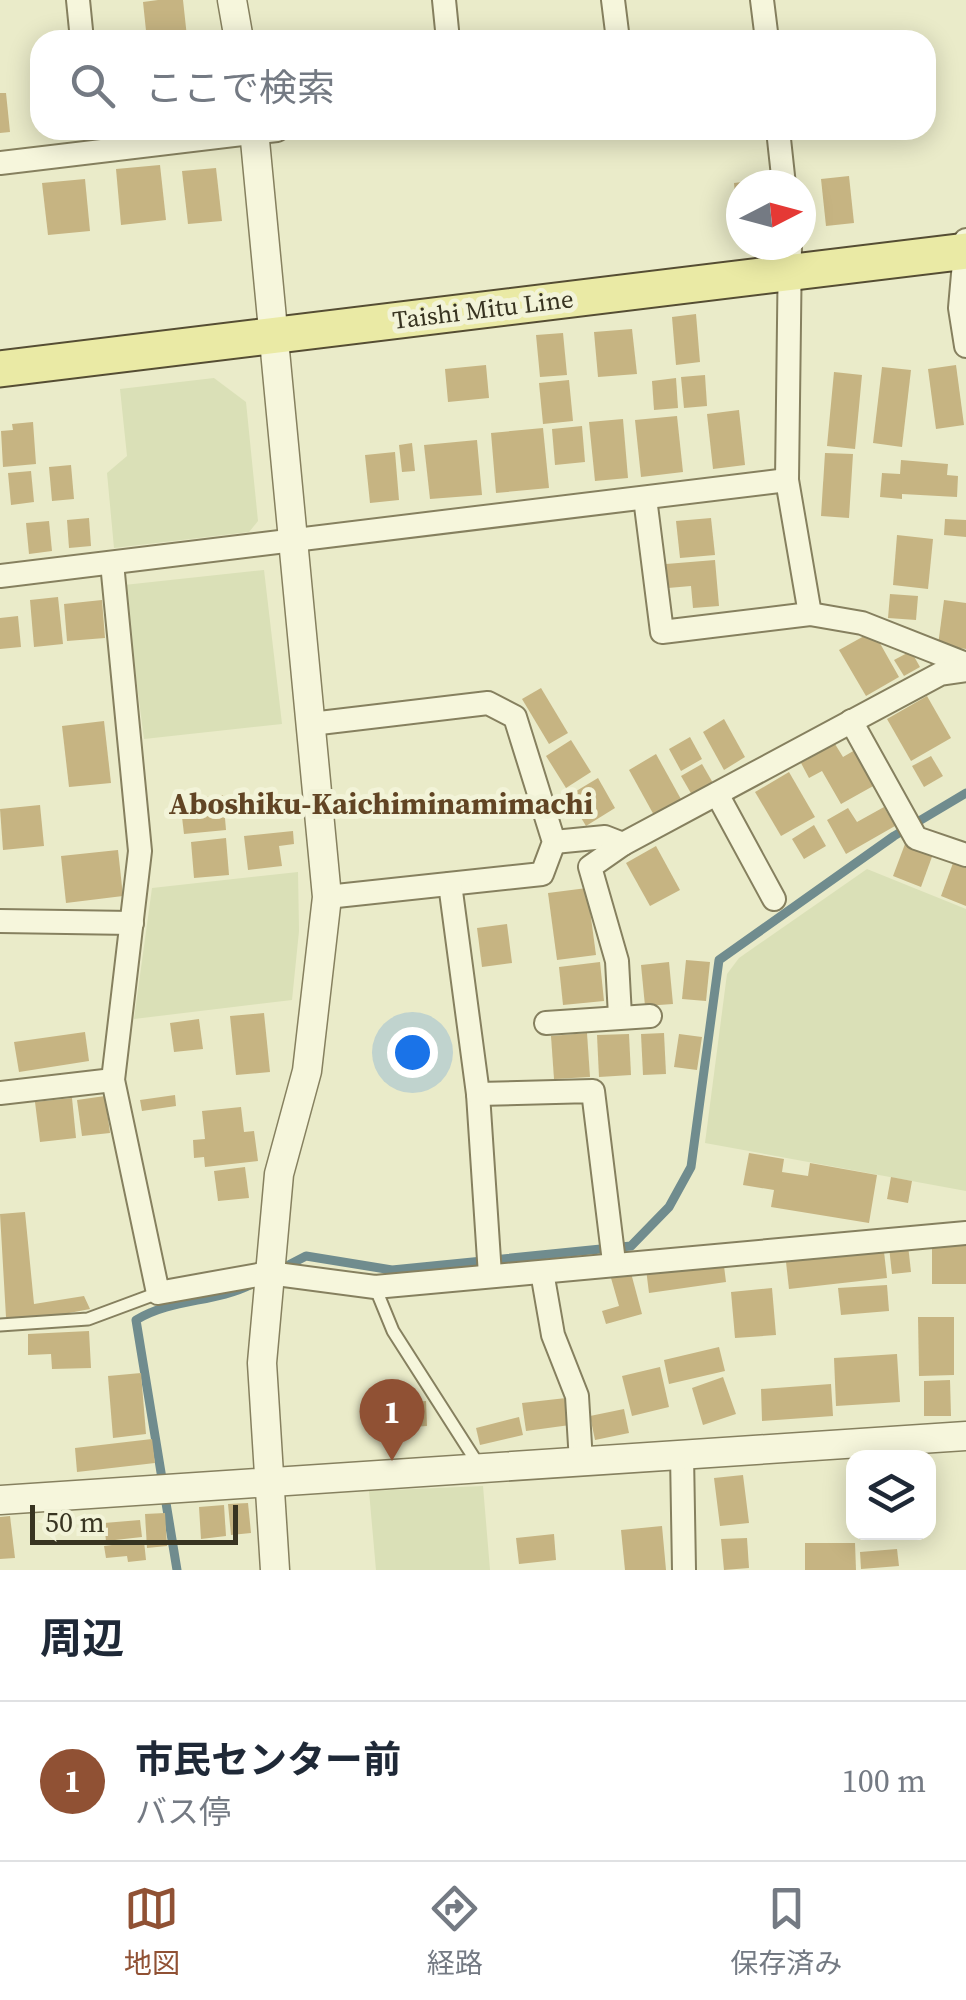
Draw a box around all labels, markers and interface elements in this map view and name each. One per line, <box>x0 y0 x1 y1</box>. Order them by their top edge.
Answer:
search box <box>30 30 936 140</box>
icon: search <box>65 58 120 113</box>
text: ここで検索 <box>145 62 335 114</box>
north arrow <box>726 170 816 260</box>
street label: Taishi Mitu Line <box>391 281 575 337</box>
district label: Aboshiku-Kaichiminamimachi <box>169 783 593 824</box>
your location <box>387 1027 438 1078</box>
pin: 1 <box>360 1378 424 1461</box>
map controls <box>846 1450 936 1540</box>
button: layers <box>846 1450 936 1540</box>
scale bar <box>30 1500 238 1544</box>
text: 50 m <box>45 1503 105 1541</box>
text: 周辺 <box>40 1609 124 1667</box>
text: 市民センター前 <box>135 1734 401 1786</box>
text: 1 <box>64 1759 81 1803</box>
text: 100 m <box>842 1759 926 1803</box>
text: バス停 <box>135 1790 231 1834</box>
tab: 地図 <box>124 1881 180 1982</box>
tab: 経路 <box>427 1881 483 1982</box>
tab: 保存済み <box>730 1881 842 1982</box>

